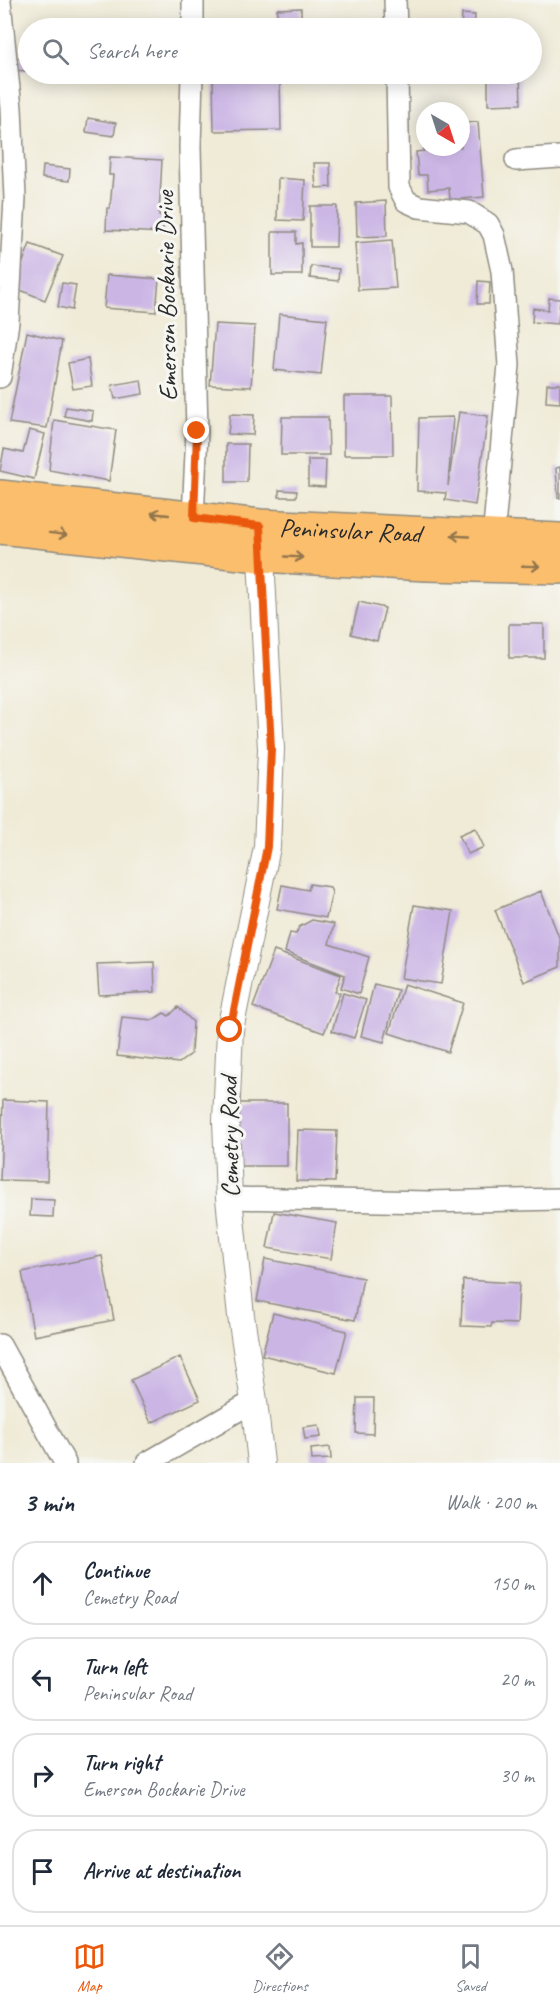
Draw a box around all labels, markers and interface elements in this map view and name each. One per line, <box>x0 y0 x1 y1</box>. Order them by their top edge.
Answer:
search box <box>18 18 542 84</box>
icon: search <box>39 35 72 68</box>
text: Search here <box>87 37 177 65</box>
north arrow <box>416 102 470 156</box>
street label: Emerson Bockarie Drive <box>148 189 185 401</box>
route end <box>183 417 209 443</box>
one-way arrow <box>151 508 171 519</box>
street label: Peninsular Road <box>279 511 426 551</box>
one-way arrow <box>48 528 67 539</box>
one-way arrow <box>450 531 470 542</box>
one-way arrow <box>283 552 303 563</box>
one-way arrow <box>520 560 540 572</box>
route start <box>216 1016 242 1042</box>
street label: Cemetry Road <box>212 1072 247 1198</box>
text: 3 min <box>24 1486 74 1519</box>
text: Walk · 200 m <box>446 1490 536 1515</box>
text: Continue <box>83 1557 149 1585</box>
icon: ahead <box>26 1567 59 1600</box>
text: 150 m <box>491 1571 534 1596</box>
text: Cemetry Road <box>83 1585 176 1610</box>
text: Turn left <box>83 1653 147 1681</box>
icon: left <box>26 1663 59 1696</box>
text: 20 m <box>500 1667 534 1692</box>
text: Peninsular Road <box>83 1681 192 1706</box>
text: Turn right <box>83 1749 160 1777</box>
icon: right <box>26 1759 59 1792</box>
text: 30 m <box>500 1763 534 1788</box>
text: Emerson Bockarie Drive <box>83 1777 245 1802</box>
icon: arrive <box>26 1855 59 1888</box>
text: Arrive at destination <box>83 1857 240 1885</box>
tab: Map <box>73 1940 106 1996</box>
tab: Directions <box>252 1940 308 1996</box>
tab: Saved <box>454 1940 487 1996</box>

